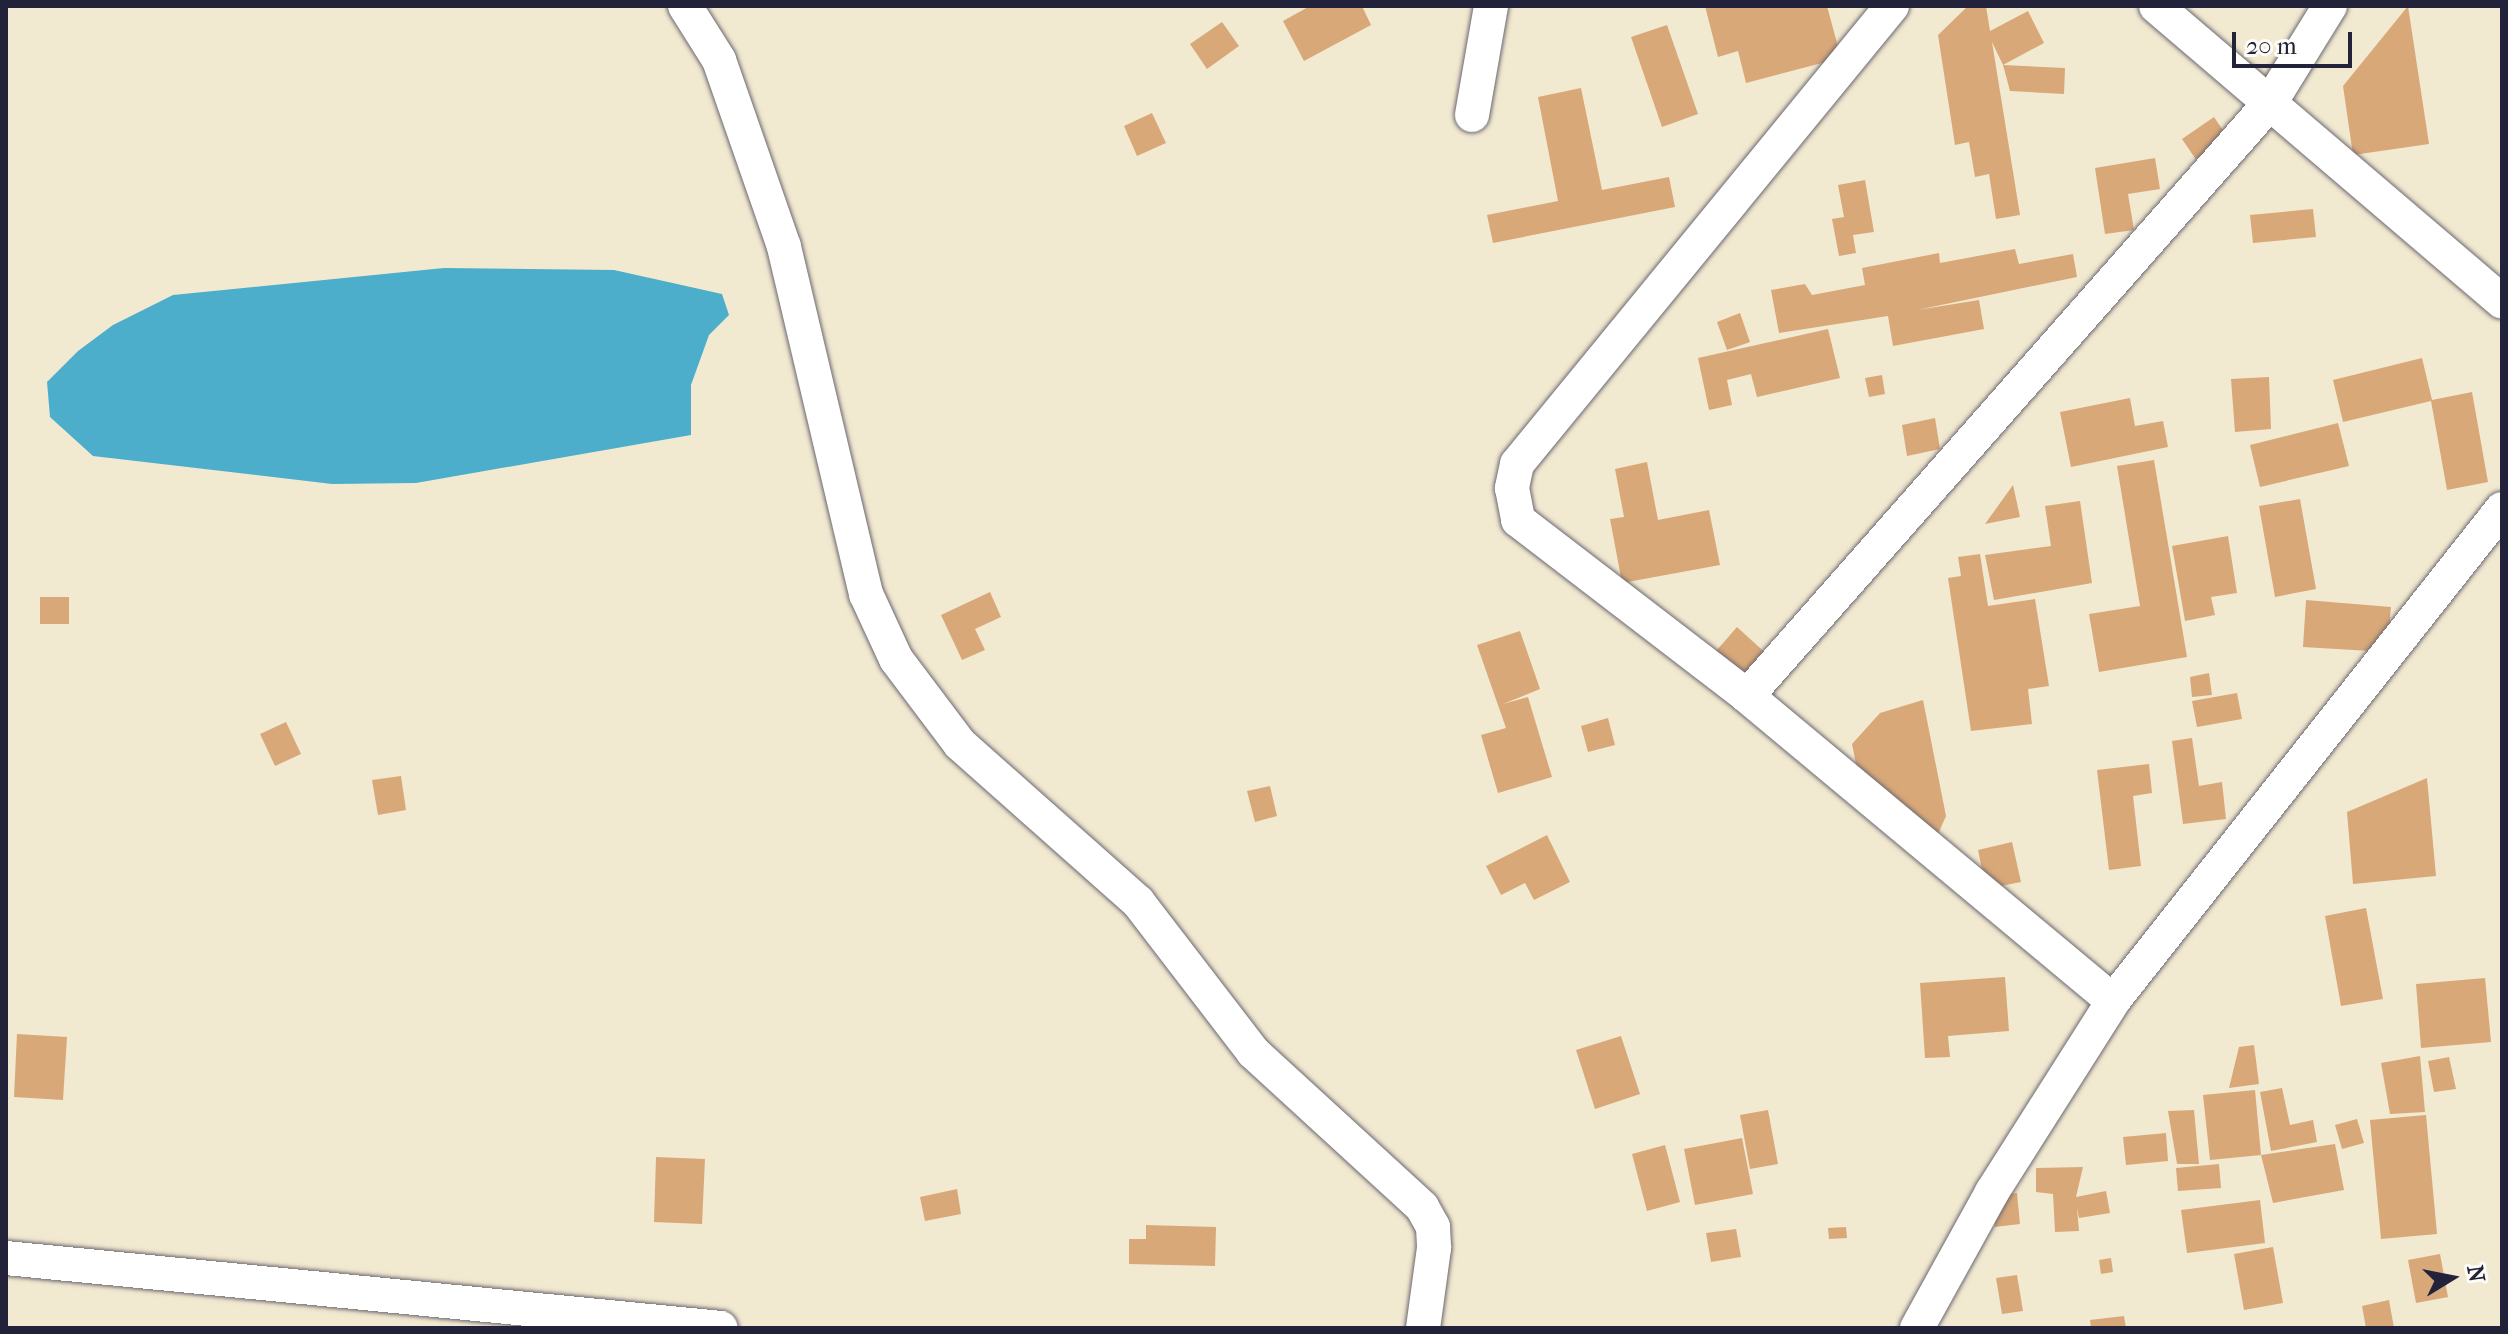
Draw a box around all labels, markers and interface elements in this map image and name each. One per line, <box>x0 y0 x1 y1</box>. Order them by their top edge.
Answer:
scale bar <box>2236 16 2356 66</box>
text: 20 m <box>2246 32 2297 60</box>
north arrow <box>2412 1238 2492 1318</box>
text: N <box>2461 1263 2490 1284</box>

